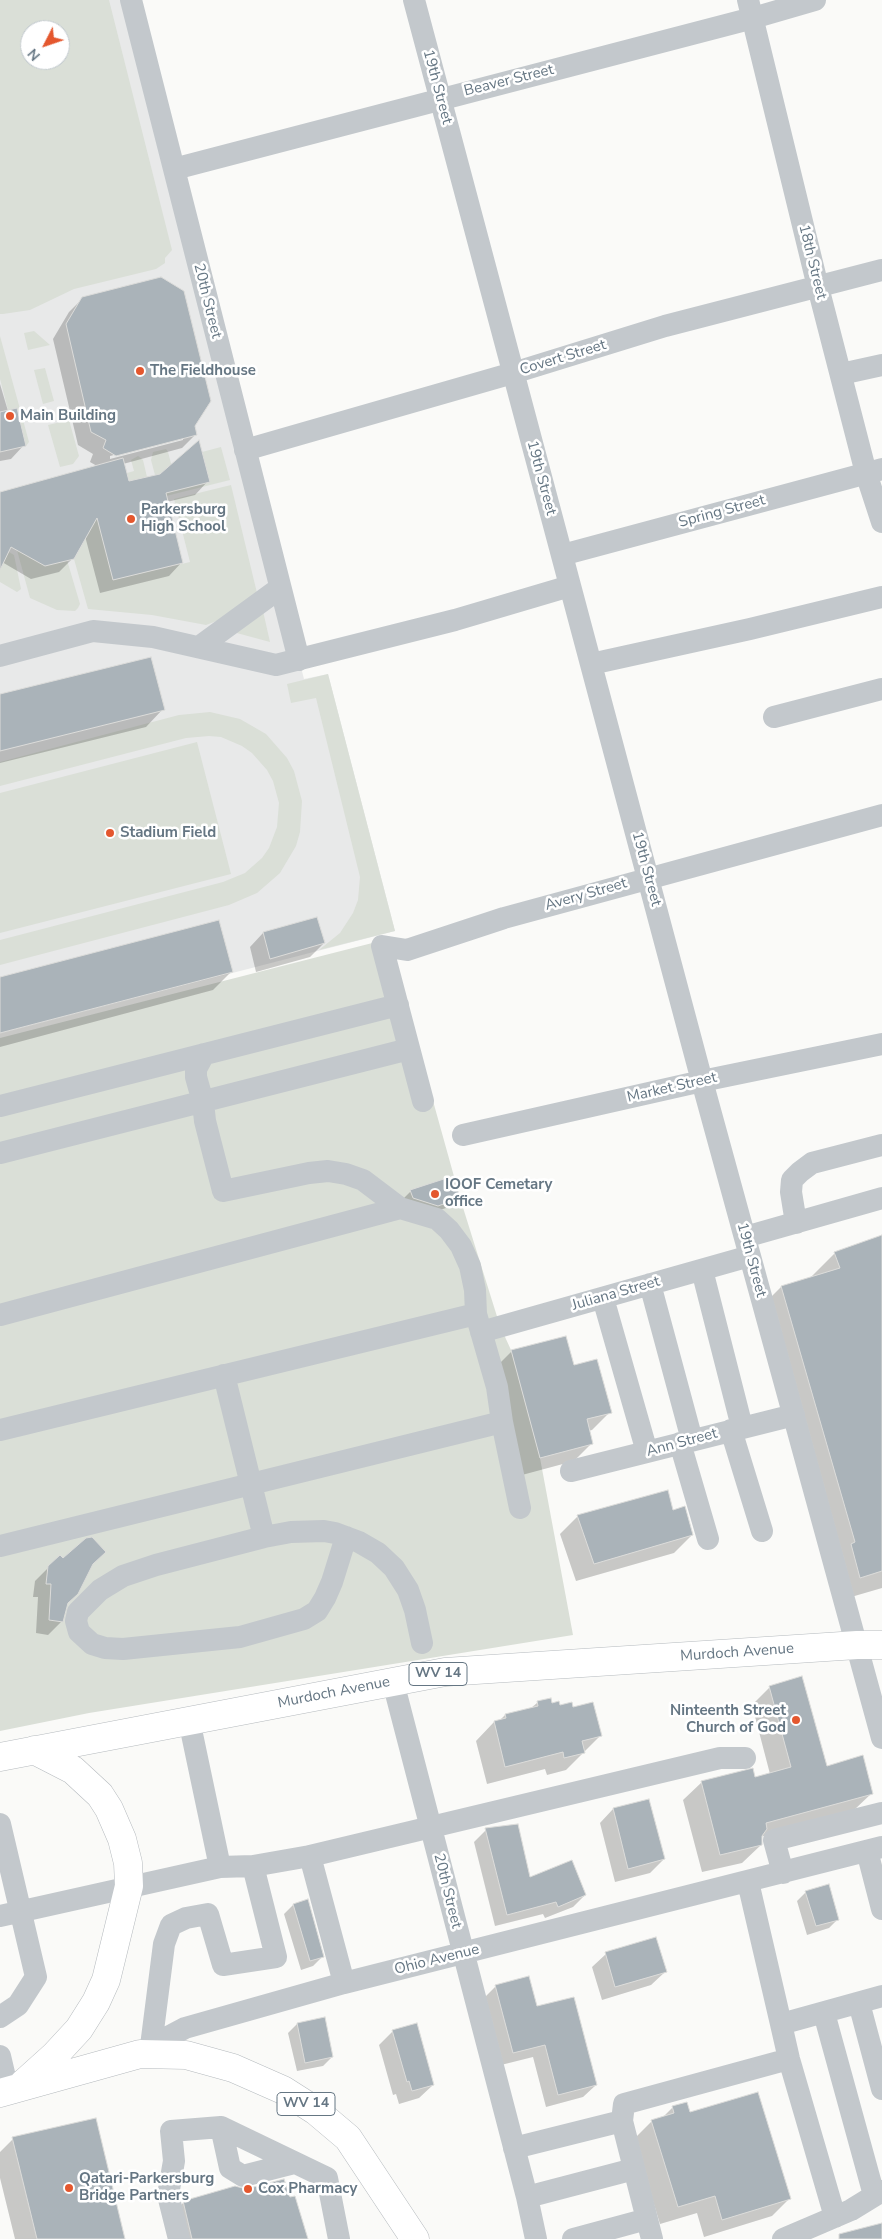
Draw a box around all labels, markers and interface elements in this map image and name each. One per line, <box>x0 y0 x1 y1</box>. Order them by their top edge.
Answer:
north arrow <box>20 20 70 70</box>
text: N <box>23 44 45 65</box>
street label: 19th Street <box>418 48 456 126</box>
street label: Beaver Street <box>462 61 556 101</box>
street label: 18th Street <box>794 223 830 301</box>
street label: 20th Street <box>189 262 225 340</box>
street label: Covert Street <box>518 336 608 380</box>
place label: The Fieldhouse <box>150 362 256 380</box>
marker: The Fieldhouse <box>134 365 146 377</box>
place label: Main Building <box>20 407 116 425</box>
marker: Main Building <box>4 410 16 422</box>
street label: 19th Street <box>522 439 560 517</box>
street label: Spring Street <box>677 492 767 532</box>
place label: Parkersburg High School <box>141 501 226 536</box>
marker: Parkersburg High School <box>125 513 137 525</box>
place label: Stadium Field <box>120 824 216 842</box>
marker: Stadium Field <box>104 827 116 839</box>
street label: 19th Street <box>627 830 665 908</box>
street label: Avery Street <box>543 875 629 915</box>
street label: Market Street <box>625 1069 719 1107</box>
place label: IOOF Cemetary office <box>445 1176 552 1211</box>
marker: IOOF Cemetary office <box>429 1188 441 1200</box>
street label: 19th Street <box>732 1221 770 1299</box>
street label: Juliana Street <box>570 1273 662 1315</box>
street label: Ann Street <box>645 1425 719 1461</box>
street label: Murdoch Avenue <box>680 1640 794 1666</box>
road number: WV 14 <box>409 1662 467 1686</box>
street label: Murdoch Avenue <box>276 1673 392 1713</box>
place label: Ninteenth Street Church of God <box>670 1702 786 1737</box>
marker: Ninteenth Street Church of God <box>790 1714 802 1726</box>
street label: 20th Street <box>429 1852 465 1930</box>
street label: Ohio Avenue <box>393 1941 481 1979</box>
road number: WV 14 <box>277 2092 335 2116</box>
place label: Qatari-Parkersburg Bridge Partners <box>79 2170 214 2205</box>
place label: Cox Pharmacy <box>258 2180 357 2198</box>
marker: Qatari-Parkersburg Bridge Partners <box>63 2182 75 2194</box>
marker: Cox Pharmacy <box>242 2183 254 2195</box>

